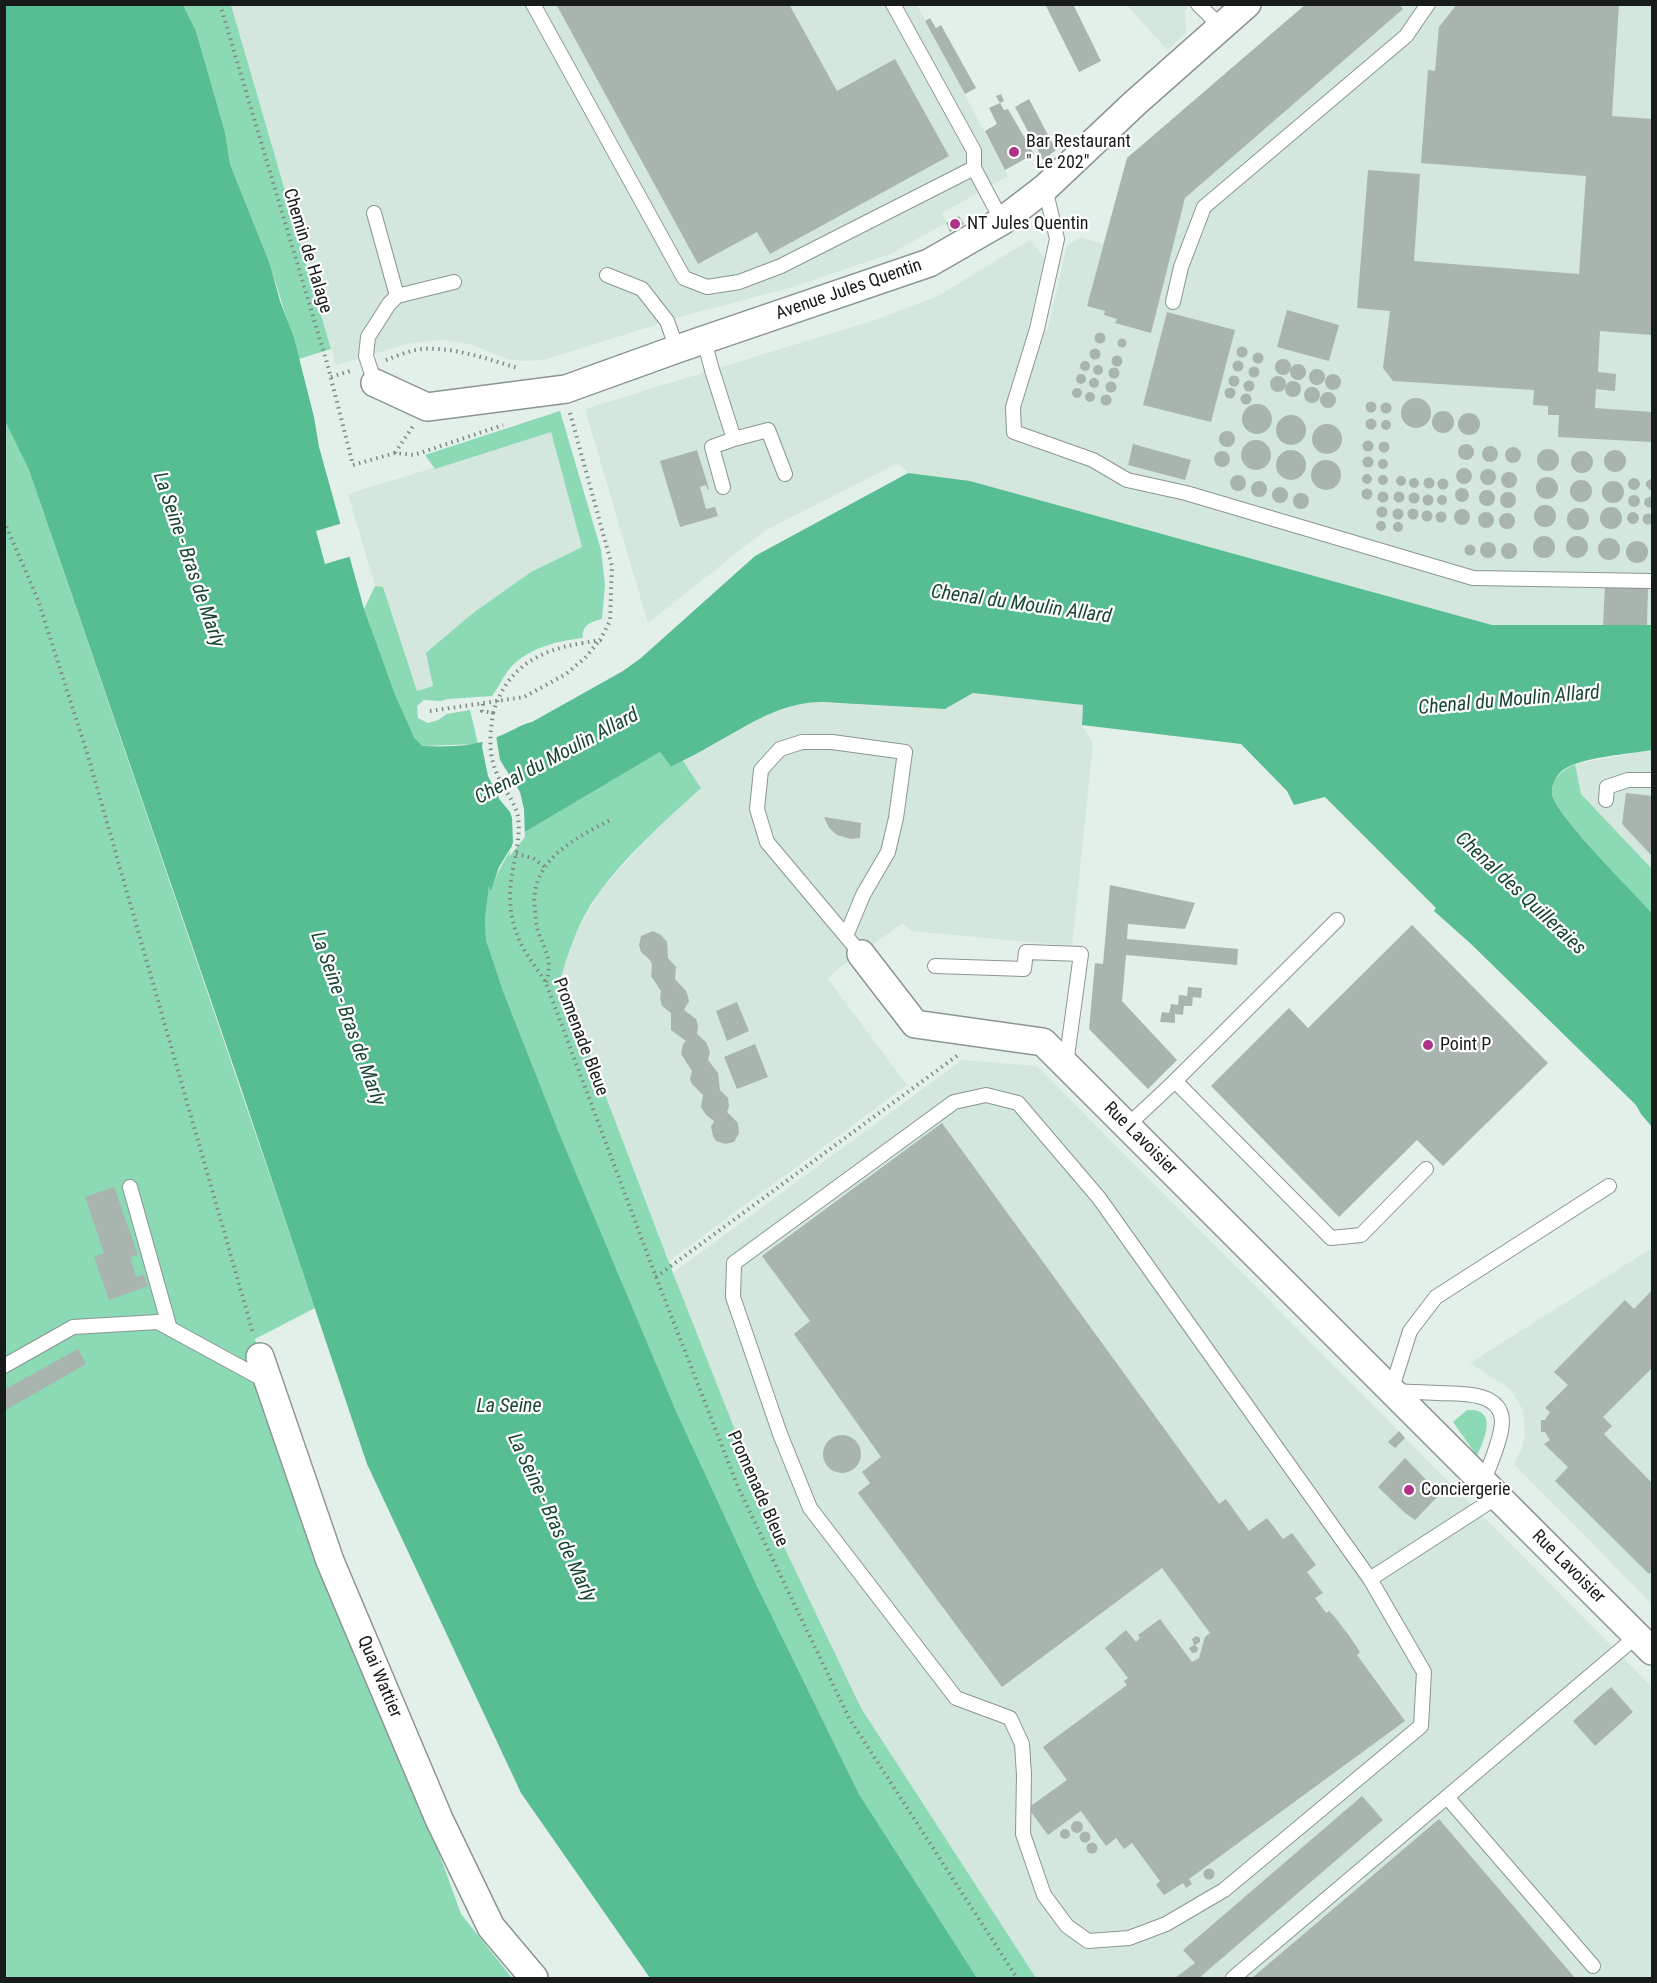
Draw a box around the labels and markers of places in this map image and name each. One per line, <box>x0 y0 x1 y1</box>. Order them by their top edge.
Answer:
place label: Bar Restaurant " Le 202" <box>1026 131 1131 174</box>
marker: Bar Restaurant " Le 202" <box>1007 145 1021 159</box>
place label: NT Jules Quentin <box>967 213 1089 235</box>
marker: NT Jules Quentin <box>948 217 962 231</box>
place label: Point P <box>1440 1034 1491 1056</box>
marker: Point P <box>1421 1038 1435 1052</box>
place label: Conciergerie <box>1421 1479 1511 1501</box>
marker: Conciergerie <box>1402 1483 1416 1497</box>

